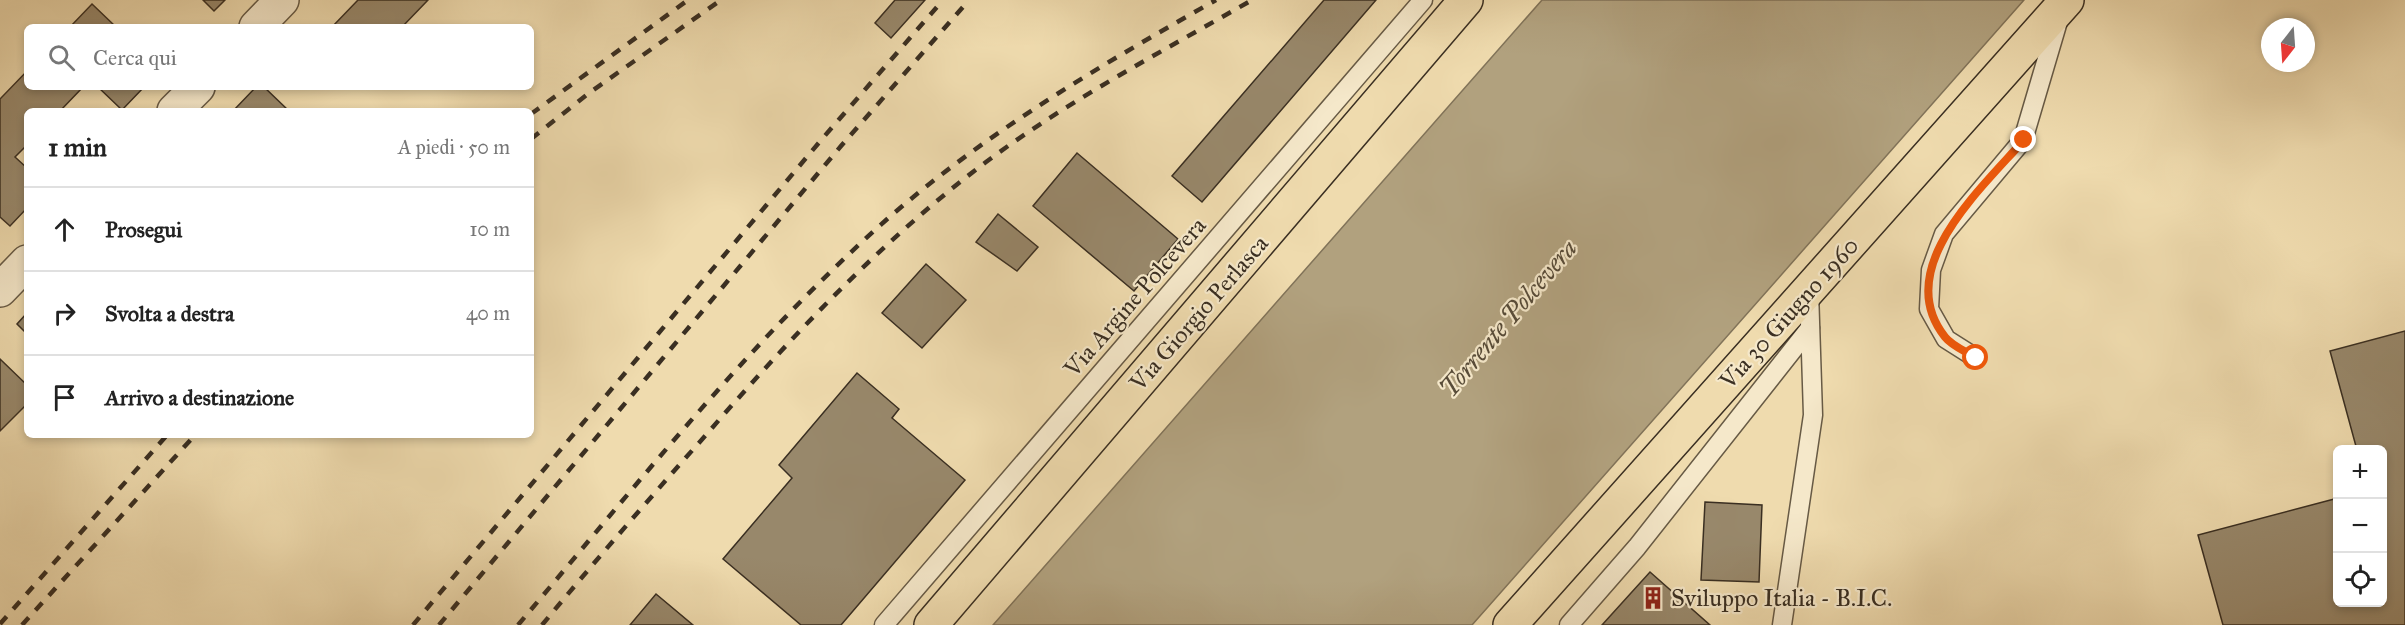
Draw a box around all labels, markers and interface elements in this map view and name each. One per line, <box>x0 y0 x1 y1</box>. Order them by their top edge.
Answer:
north arrow <box>2261 18 2315 72</box>
search box <box>24 24 534 90</box>
icon: search <box>45 41 78 74</box>
text: Cerca qui <box>93 44 177 71</box>
route end <box>2010 126 2036 152</box>
text: 1 min <box>48 131 107 163</box>
text: A piedi · 50 m <box>398 135 510 159</box>
street label: Via Argine Polcevera <box>1057 210 1213 384</box>
icon: ahead <box>48 213 81 246</box>
text: Prosegui <box>105 216 182 243</box>
text: 10 m <box>469 217 510 241</box>
street label: Via Giorgio Perlasca <box>1123 228 1275 398</box>
street label: Via 30 Giugno 1960 <box>1712 231 1865 396</box>
water label: Torrente Polcevera <box>1433 232 1583 404</box>
icon: right <box>48 297 81 330</box>
text: Svolta a destra <box>105 300 234 327</box>
text: 40 m <box>466 301 510 325</box>
route start <box>1962 344 1988 370</box>
icon: arrive <box>48 381 81 414</box>
text: Arrivo a destinazione <box>105 384 294 411</box>
map controls <box>2333 445 2387 607</box>
button: + <box>2333 445 2387 499</box>
button: − <box>2333 499 2387 553</box>
button: locate <box>2333 553 2387 607</box>
place label: Sviluppo Italia - B.I.C. <box>1671 583 1892 613</box>
building icon: Sviluppo Italia - B.I.C. <box>1640 585 1666 611</box>

